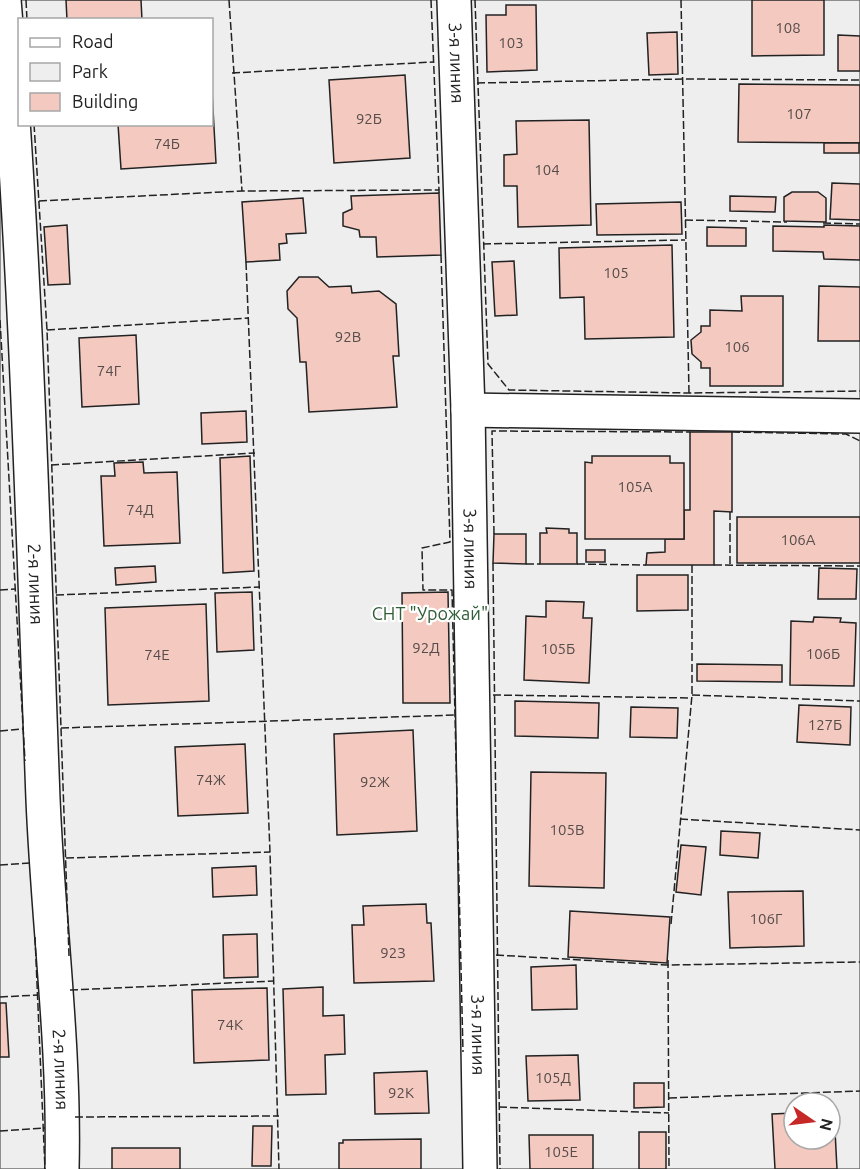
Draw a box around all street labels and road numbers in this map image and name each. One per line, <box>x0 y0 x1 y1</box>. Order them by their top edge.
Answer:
street label: 3-я линия <box>446 22 469 104</box>
street label: 3-я линия <box>461 508 482 590</box>
street label: 2-я линия <box>25 543 48 625</box>
street label: 3-я линия <box>468 994 490 1075</box>
street label: 2-я линия <box>50 1028 73 1110</box>

